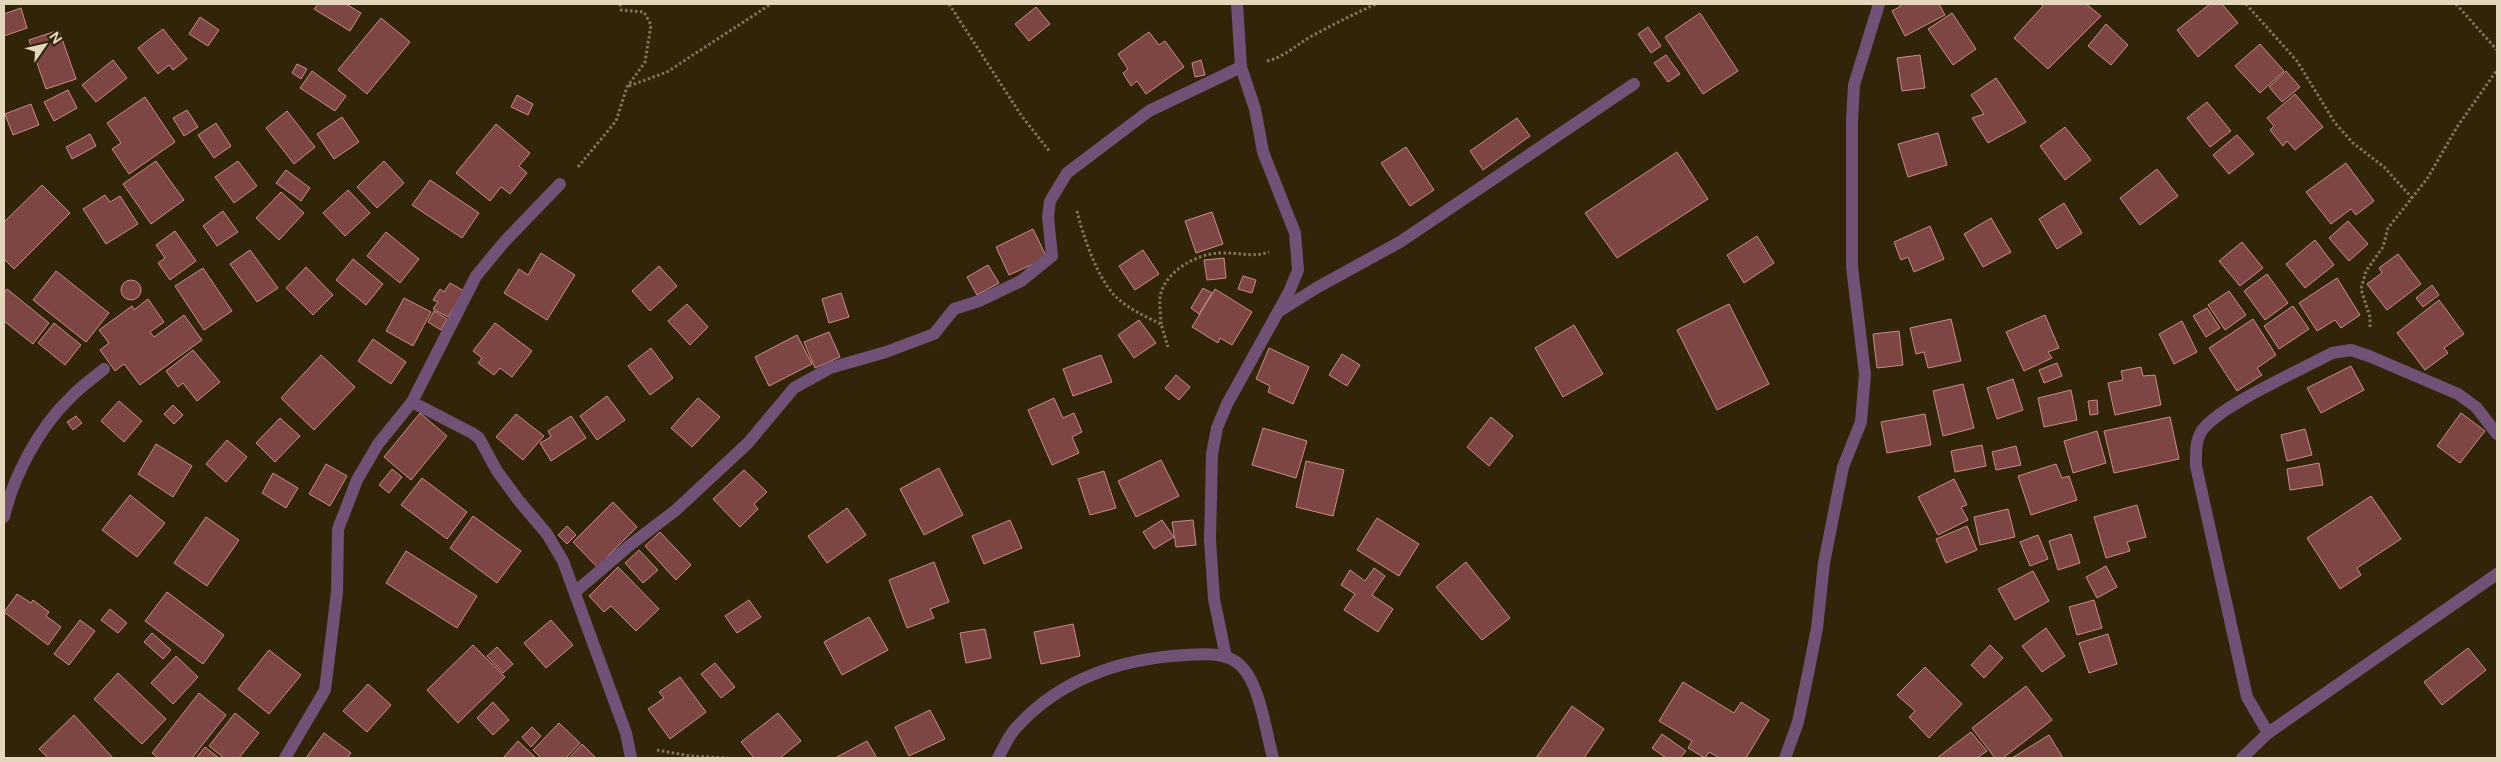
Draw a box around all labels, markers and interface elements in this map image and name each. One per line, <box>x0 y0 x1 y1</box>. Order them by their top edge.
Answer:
north arrow <box>20 20 70 70</box>
text: N <box>46 29 65 47</box>

